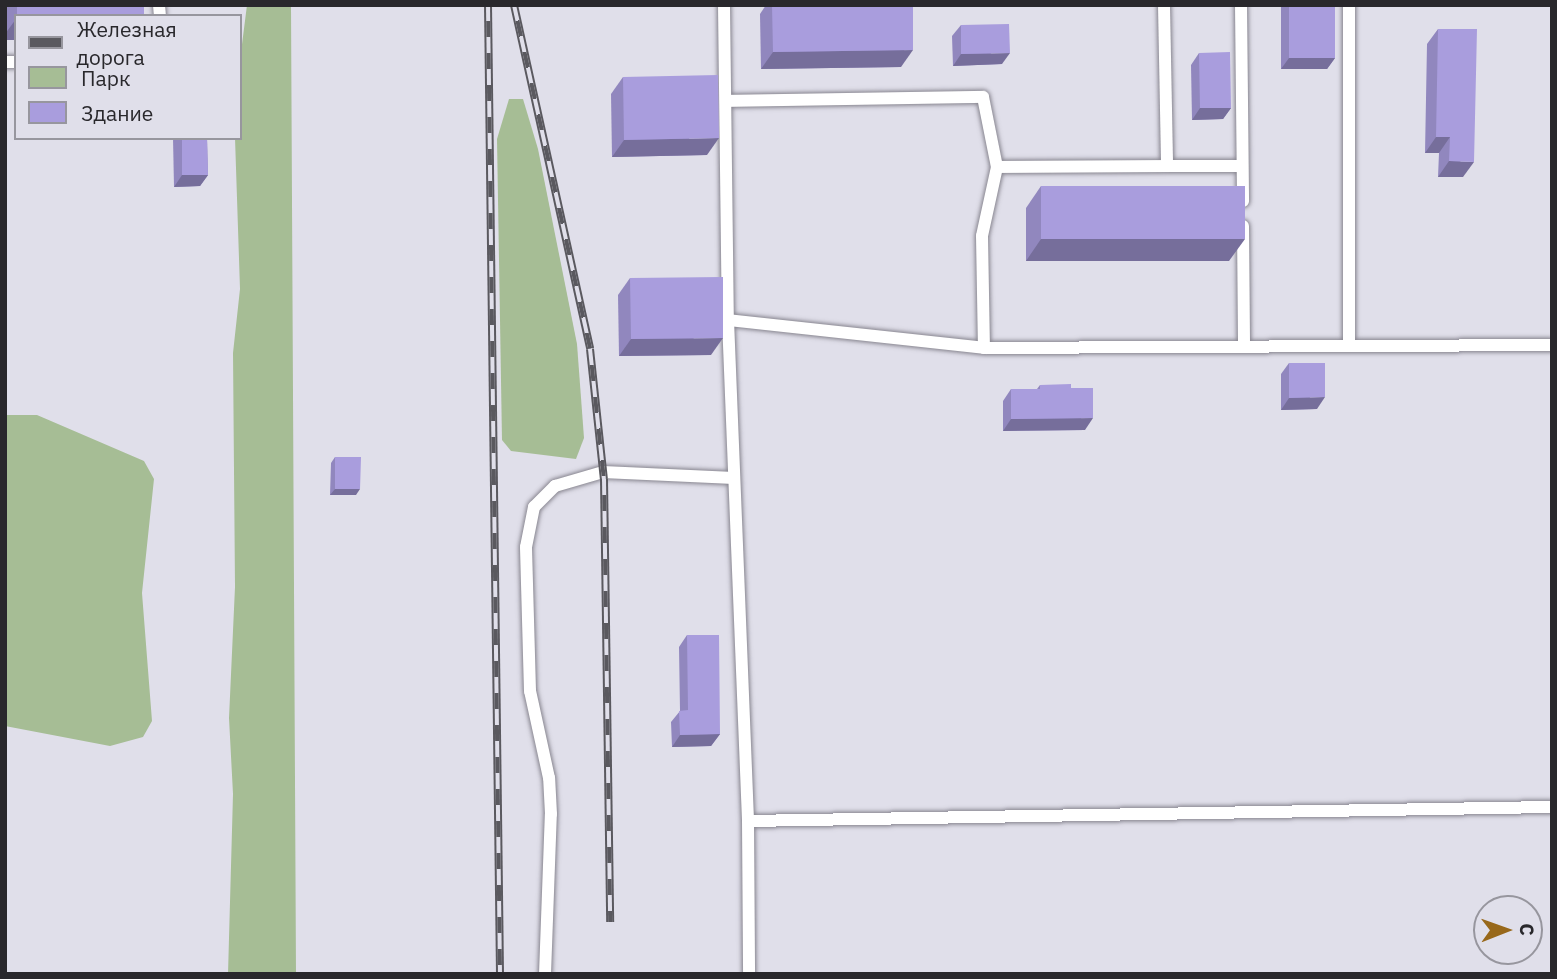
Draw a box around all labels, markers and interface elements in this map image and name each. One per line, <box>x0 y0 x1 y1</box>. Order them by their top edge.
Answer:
legend <box>14 14 242 140</box>
text: Железная дорога <box>77 15 177 71</box>
text: Парк <box>81 64 131 92</box>
text: Здание <box>81 99 153 127</box>
north arrow <box>1473 895 1543 965</box>
text: С <box>1515 923 1539 936</box>

